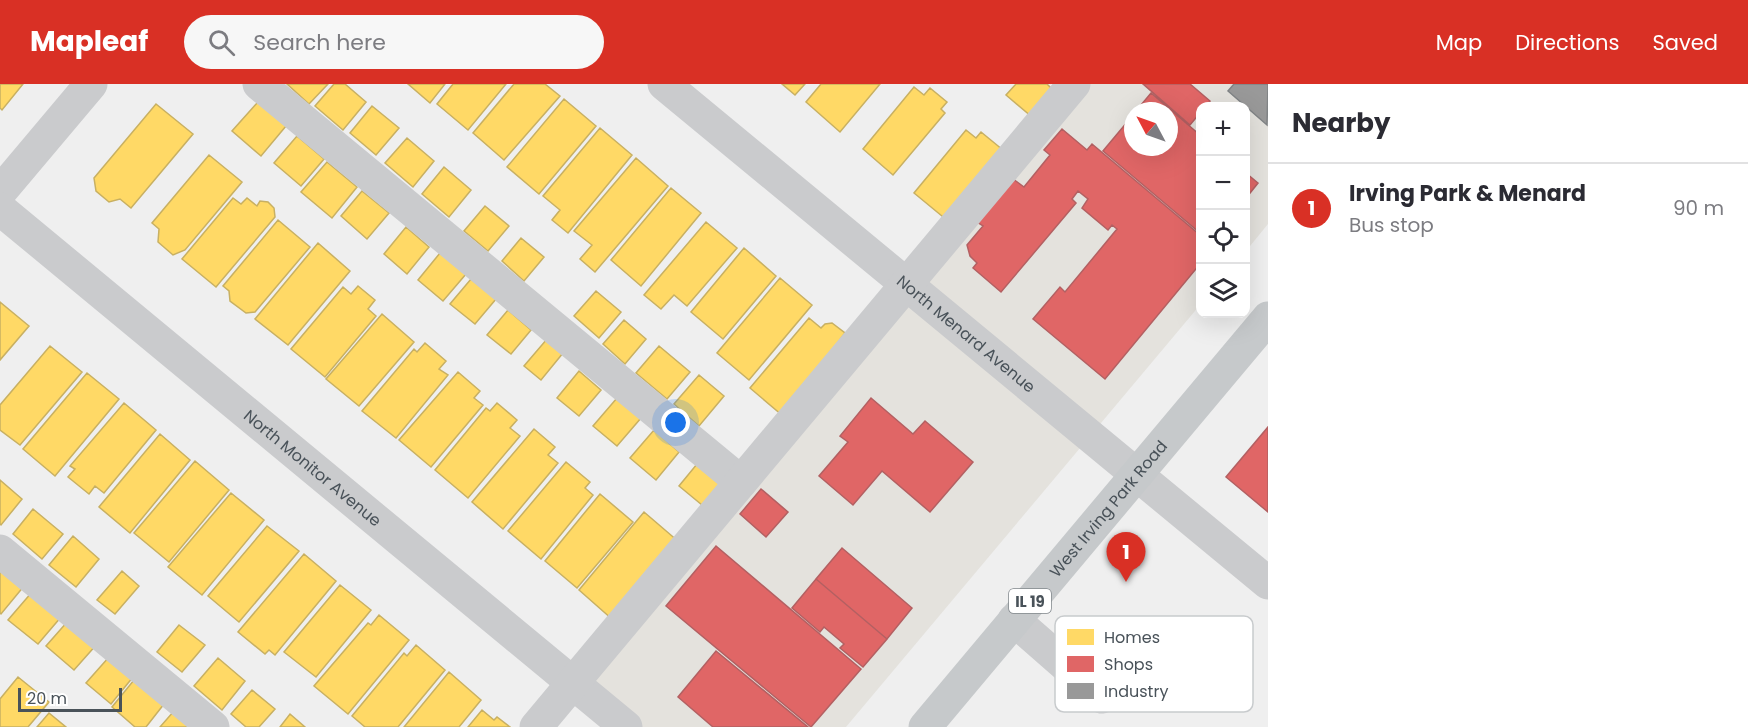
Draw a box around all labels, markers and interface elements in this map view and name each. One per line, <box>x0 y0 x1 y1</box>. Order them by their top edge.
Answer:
search box <box>184 15 604 69</box>
text: Mapleaf <box>30 22 148 61</box>
icon: search <box>205 26 238 59</box>
text: Search here <box>253 27 386 58</box>
text: Map <box>1436 28 1482 57</box>
text: Directions <box>1515 28 1619 57</box>
text: Saved <box>1652 28 1718 57</box>
north arrow <box>1124 102 1178 156</box>
map controls <box>1196 102 1250 318</box>
button: + <box>1196 102 1250 156</box>
text: Nearby <box>1292 105 1390 141</box>
button: − <box>1196 156 1250 210</box>
text: Irving Park & Menard <box>1349 178 1586 209</box>
text: 1 <box>1308 194 1315 222</box>
text: 90 m <box>1673 194 1724 222</box>
button: locate <box>1196 210 1250 264</box>
text: Bus stop <box>1349 211 1434 239</box>
button: layers <box>1196 264 1250 318</box>
street label: North Menard Avenue <box>892 269 1041 398</box>
street label: North Monitor Avenue <box>239 404 387 532</box>
your location <box>661 408 690 437</box>
street label: West Irving Park Road <box>1044 435 1172 582</box>
pin: 1 <box>1106 532 1146 582</box>
road number: IL 19 <box>1009 589 1051 613</box>
legend <box>1055 616 1253 712</box>
text: Homes <box>1104 626 1160 649</box>
text: Shops <box>1104 653 1153 676</box>
text: Industry <box>1104 680 1168 703</box>
scale bar <box>18 685 122 712</box>
text: 20 m <box>27 687 67 710</box>

